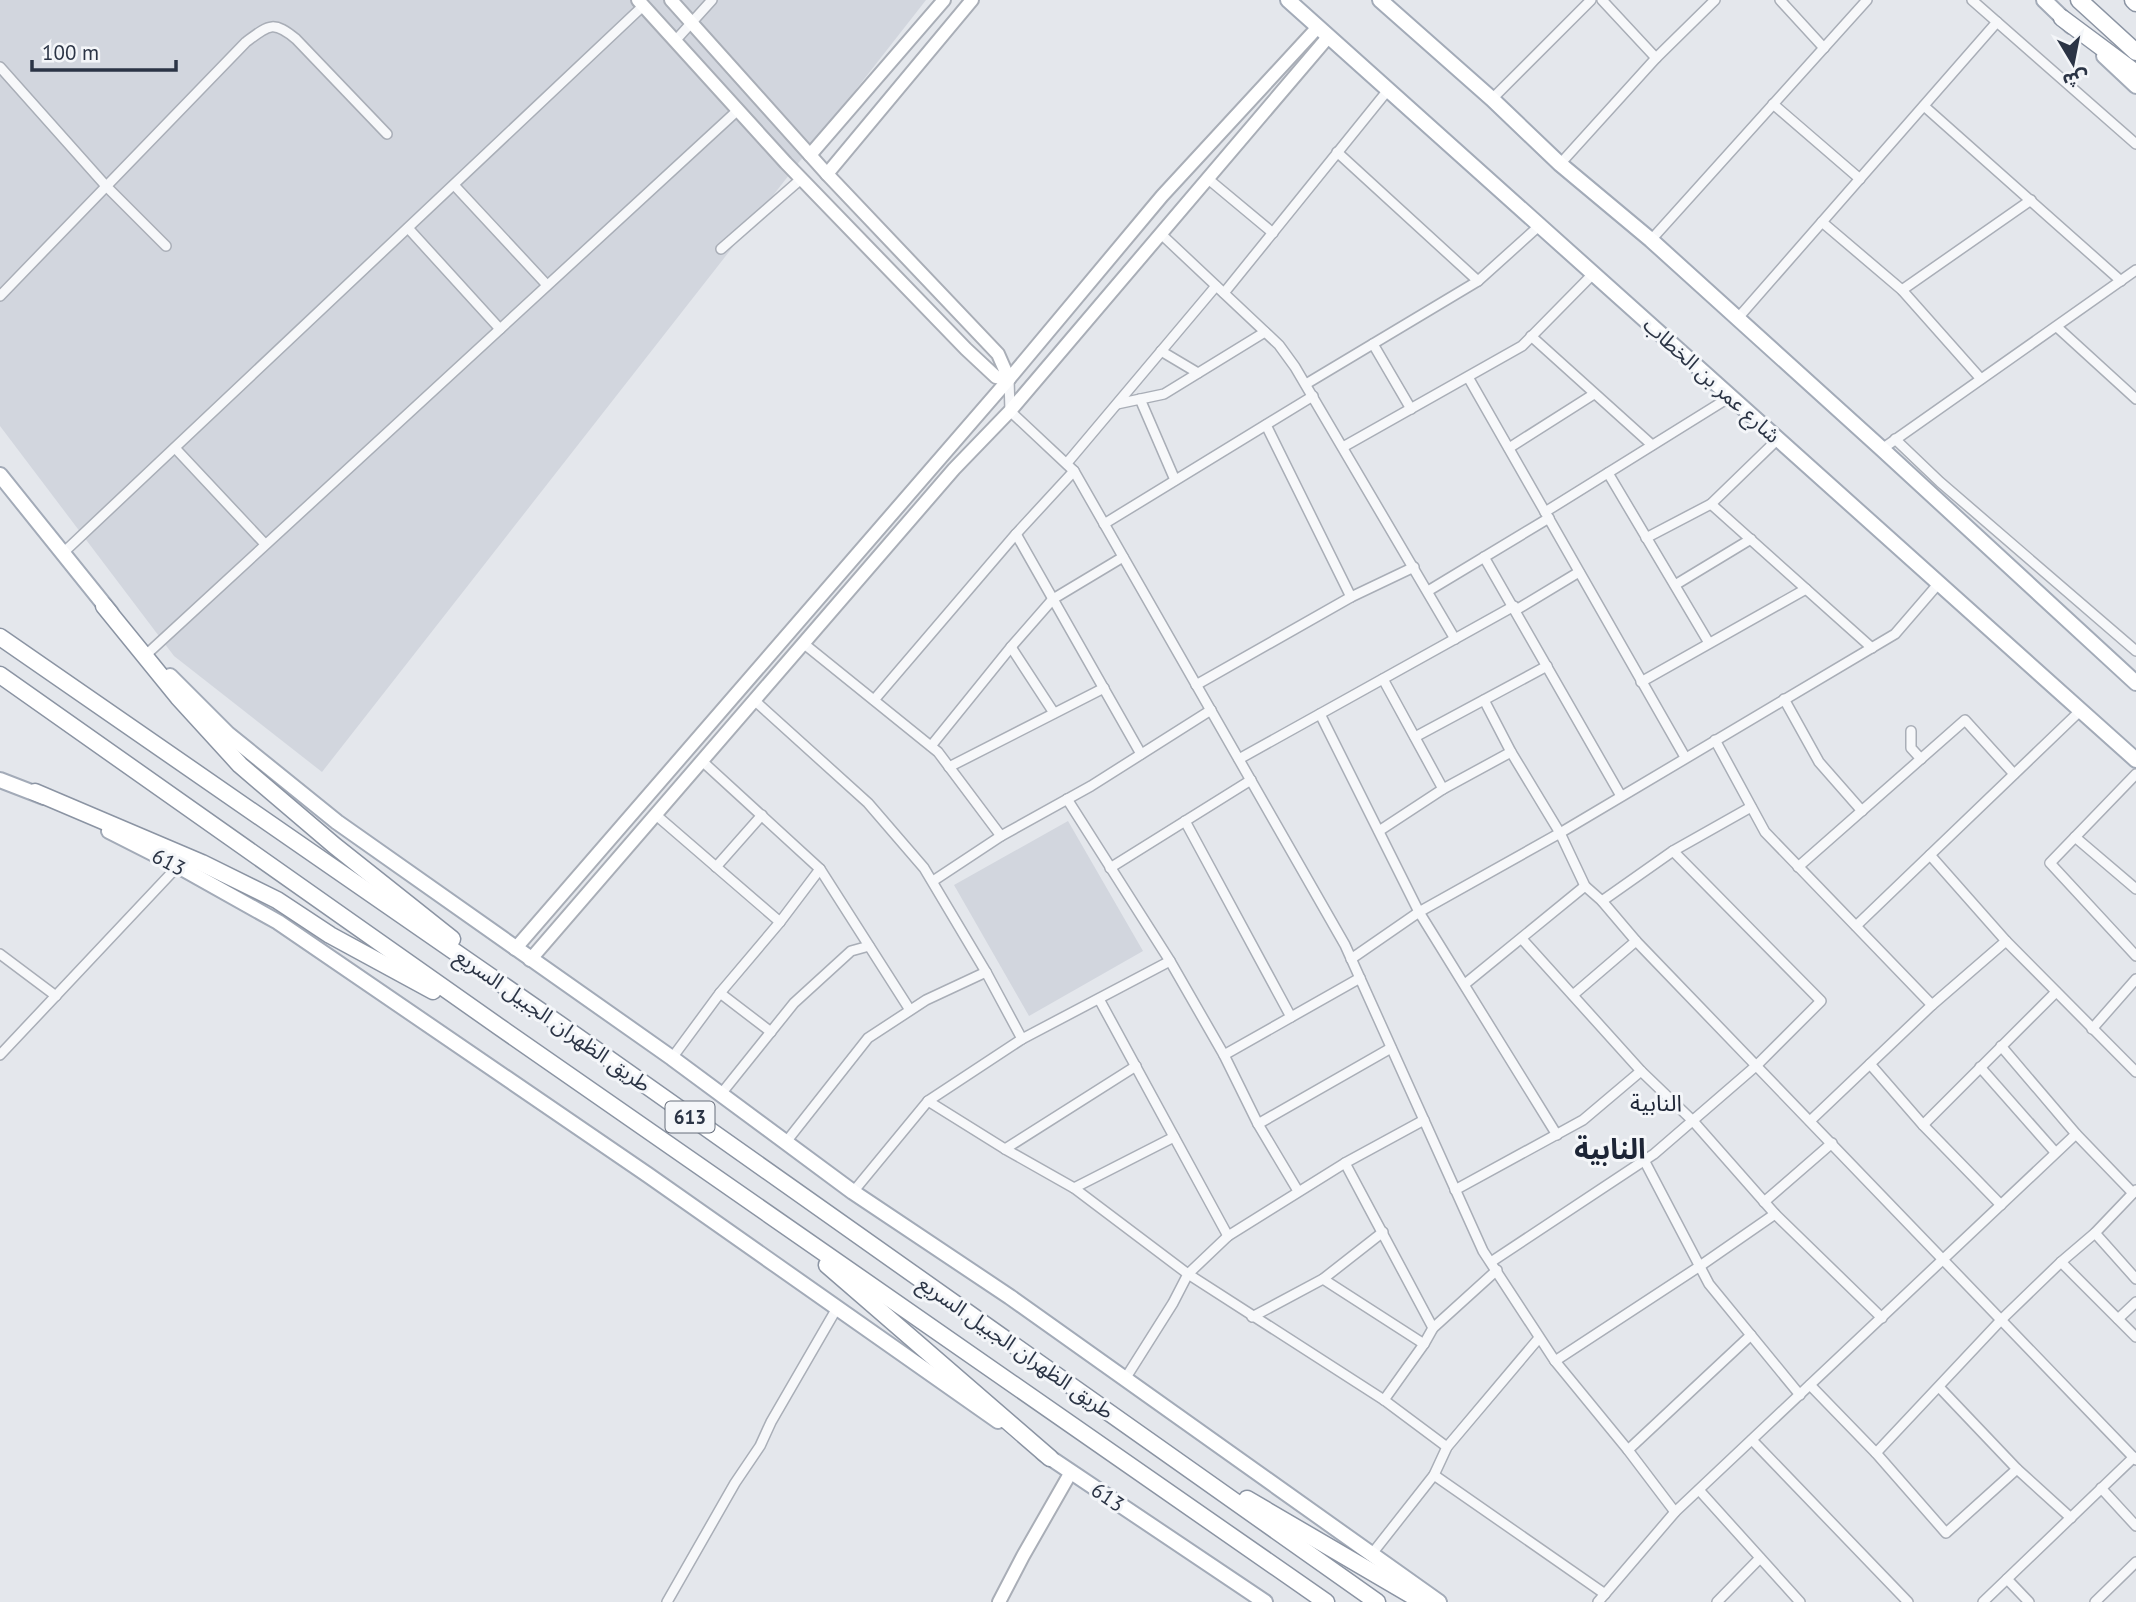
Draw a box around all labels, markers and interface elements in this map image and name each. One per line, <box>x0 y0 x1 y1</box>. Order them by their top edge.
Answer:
scale bar <box>32 28 175 72</box>
north arrow <box>2038 28 2108 98</box>
text: 100 m <box>42 39 99 66</box>
text: ش <box>2061 66 2091 94</box>
street label: شارع عمر بن الخطاب <box>1636 311 1786 450</box>
street label: 613 <box>148 842 190 882</box>
street label: طريق الظهران الجبيل السريع <box>449 942 656 1099</box>
district label: النابية <box>1630 1088 1682 1117</box>
road number: 613 <box>666 1102 714 1133</box>
district label: النابية <box>1574 1130 1646 1167</box>
street label: طريق الظهران الجبيل السريع <box>912 1269 1119 1426</box>
street label: 613 <box>1086 1476 1130 1518</box>

